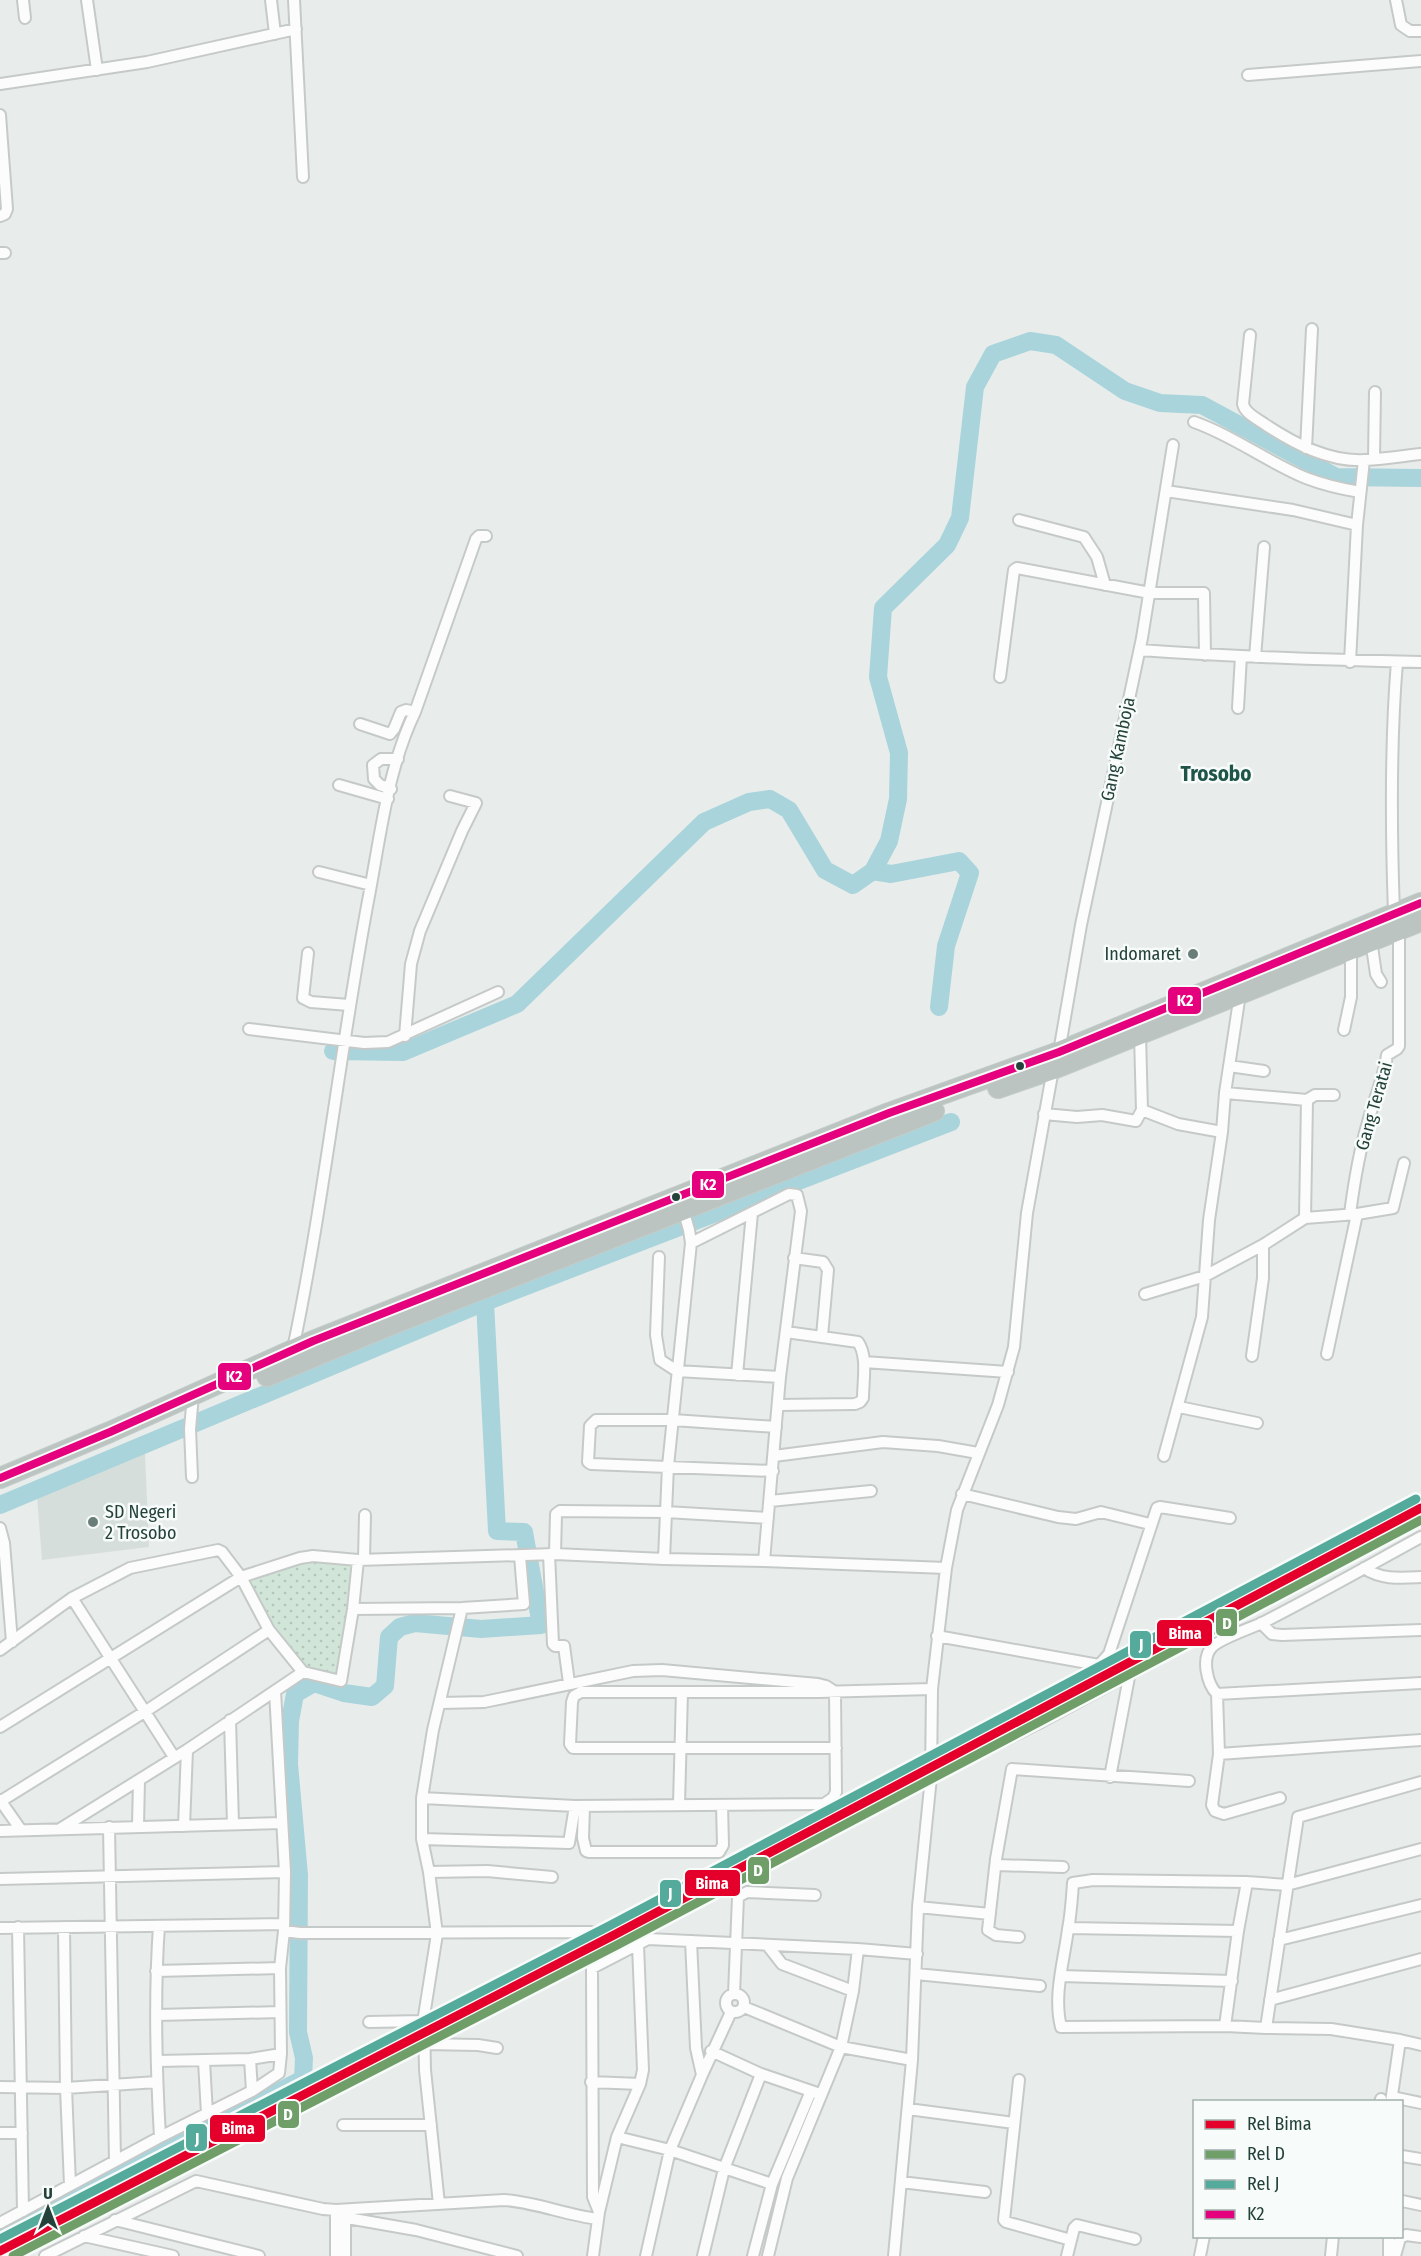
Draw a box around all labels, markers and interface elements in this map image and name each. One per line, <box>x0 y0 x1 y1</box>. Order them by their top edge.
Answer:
street label: Gang Kamboja <box>1096 695 1140 803</box>
district label: Trosobo <box>1180 761 1252 787</box>
place label: Indomaret <box>1104 943 1181 965</box>
marker: Indomaret <box>1186 947 1200 961</box>
line badge: K2 <box>1167 986 1202 1015</box>
text: K2 <box>1177 991 1194 1010</box>
street label: Gang Teratai <box>1351 1059 1397 1153</box>
unlabelled marker <box>1014 1060 1026 1072</box>
line badge: K2 <box>691 1170 725 1199</box>
text: K2 <box>700 1175 717 1194</box>
unlabelled marker <box>670 1191 682 1203</box>
line badge: K2 <box>217 1362 252 1391</box>
text: K2 <box>226 1367 243 1386</box>
place label: SD Negeri 2 Trosobo <box>105 1501 176 1544</box>
marker: SD Negeri 2 Trosobo <box>86 1515 100 1529</box>
line badge: D <box>1215 1608 1238 1637</box>
text: D <box>1222 1614 1232 1633</box>
line badge: Bima <box>1156 1619 1213 1647</box>
text: Bima <box>1168 1624 1202 1643</box>
line badge: J <box>1129 1630 1152 1659</box>
text: J <box>1138 1635 1143 1654</box>
line badge: D <box>747 1856 770 1885</box>
text: D <box>753 1861 763 1880</box>
line badge: Bima <box>684 1869 741 1897</box>
text: Bima <box>695 1874 729 1893</box>
line badge: J <box>659 1879 682 1908</box>
text: J <box>667 1884 672 1903</box>
line badge: D <box>277 2100 300 2129</box>
legend <box>1193 2100 1403 2238</box>
text: D <box>283 2105 293 2124</box>
text: Rel Bima <box>1247 2113 1312 2135</box>
line badge: Bima <box>209 2114 266 2143</box>
text: Bima <box>221 2119 255 2138</box>
line badge: J <box>185 2123 208 2152</box>
text: J <box>194 2129 199 2148</box>
text: Rel D <box>1247 2143 1285 2165</box>
text: Rel J <box>1247 2173 1279 2195</box>
north arrow <box>18 2178 78 2238</box>
text: U <box>43 2184 53 2203</box>
text: K2 <box>1247 2203 1265 2225</box>

